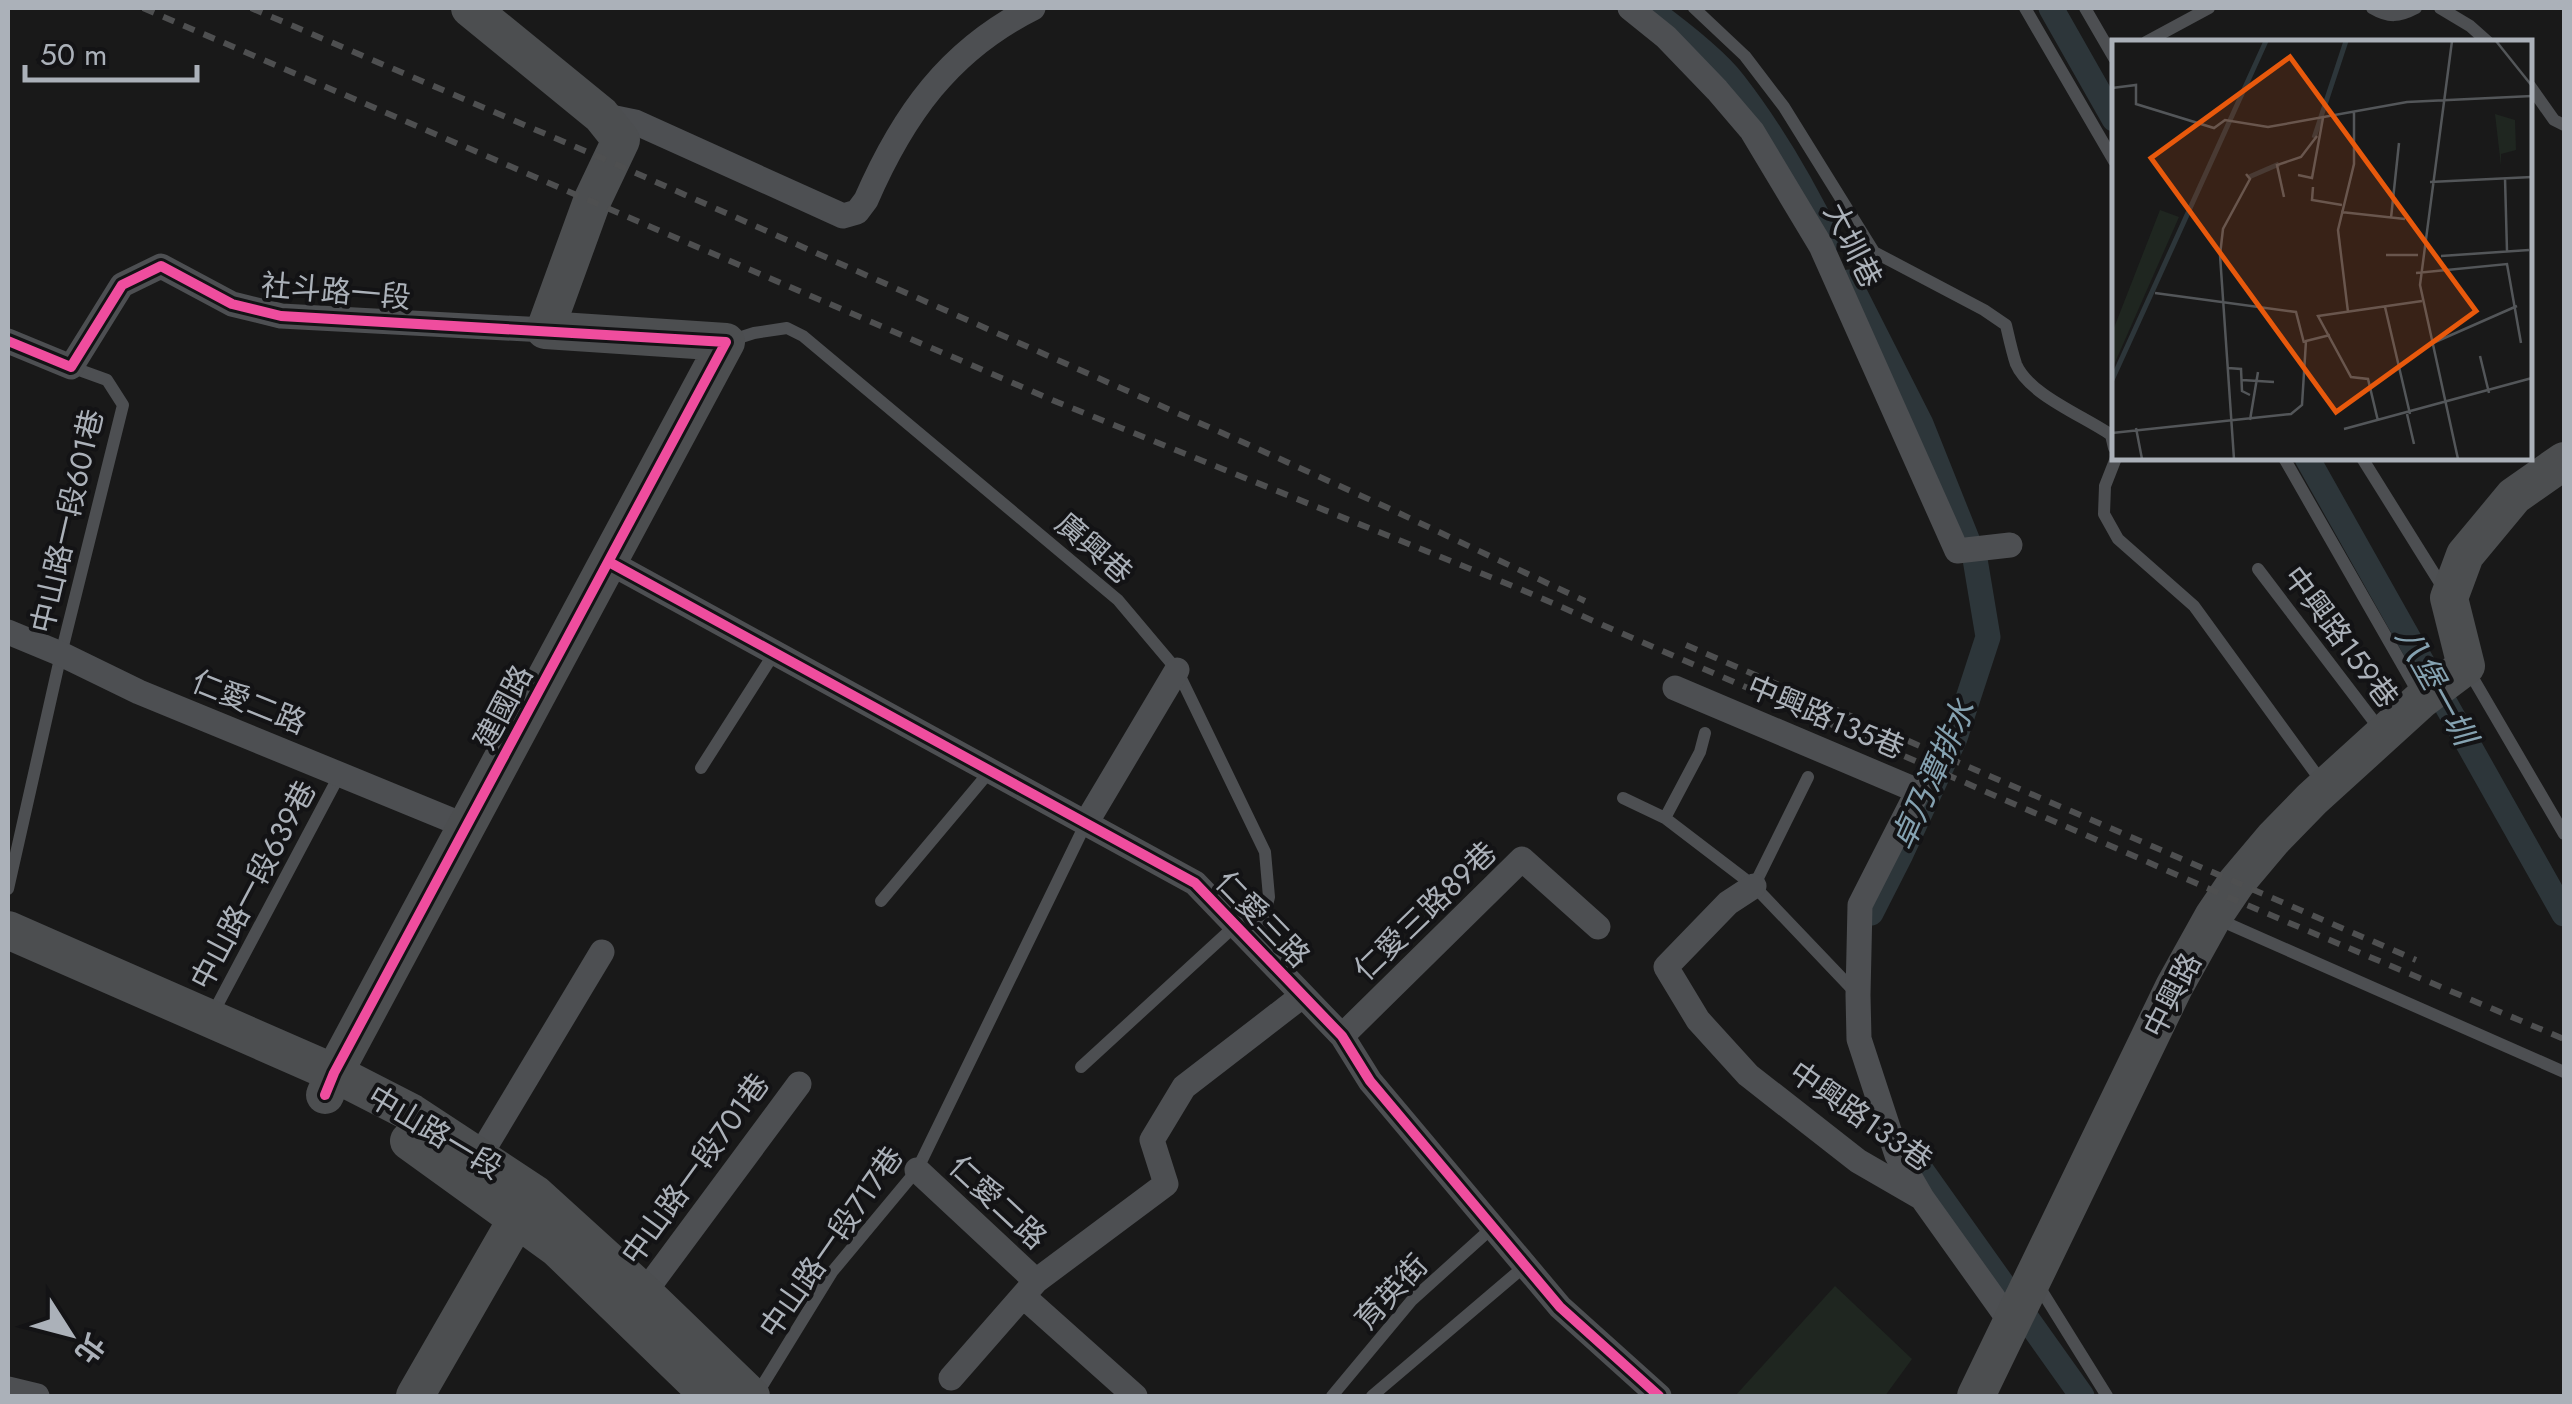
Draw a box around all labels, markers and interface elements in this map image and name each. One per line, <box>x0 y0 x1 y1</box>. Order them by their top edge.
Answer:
scale bar <box>25 20 198 82</box>
text: 50 m <box>40 33 107 76</box>
inset map <box>2112 40 2532 460</box>
street label: 大圳巷 <box>1813 195 1893 295</box>
street label: 社斗路一段 <box>259 263 413 319</box>
street label: 中山路一段601巷 <box>20 405 114 637</box>
street label: 廣興巷 <box>1046 502 1142 594</box>
street label: 中興路159巷 <box>2273 557 2409 717</box>
water label: 八堡一圳 <box>2385 619 2489 757</box>
street label: 建國路 <box>463 657 543 757</box>
street label: 仁愛二路 <box>185 660 313 744</box>
street label: 中興路135巷 <box>1741 665 1911 769</box>
water label: 卓乃潭排水 <box>1879 691 1987 857</box>
street label: 中山路一段639巷 <box>180 773 326 997</box>
street label: 仁愛三路89巷 <box>1344 832 1506 990</box>
street label: 仁愛三路 <box>1206 861 1320 977</box>
street label: 中興路 <box>2132 945 2212 1045</box>
street label: 中興路133巷 <box>1781 1051 1941 1181</box>
street label: 中山路一段701巷 <box>611 1064 779 1274</box>
street label: 中山路一段 <box>360 1075 510 1189</box>
street label: 中山路一段717巷 <box>749 1138 913 1346</box>
street label: 仁愛二路 <box>939 1145 1057 1259</box>
street label: 育英街 <box>1345 1244 1437 1340</box>
north arrow <box>20 1284 120 1384</box>
text: 北 <box>65 1325 115 1372</box>

